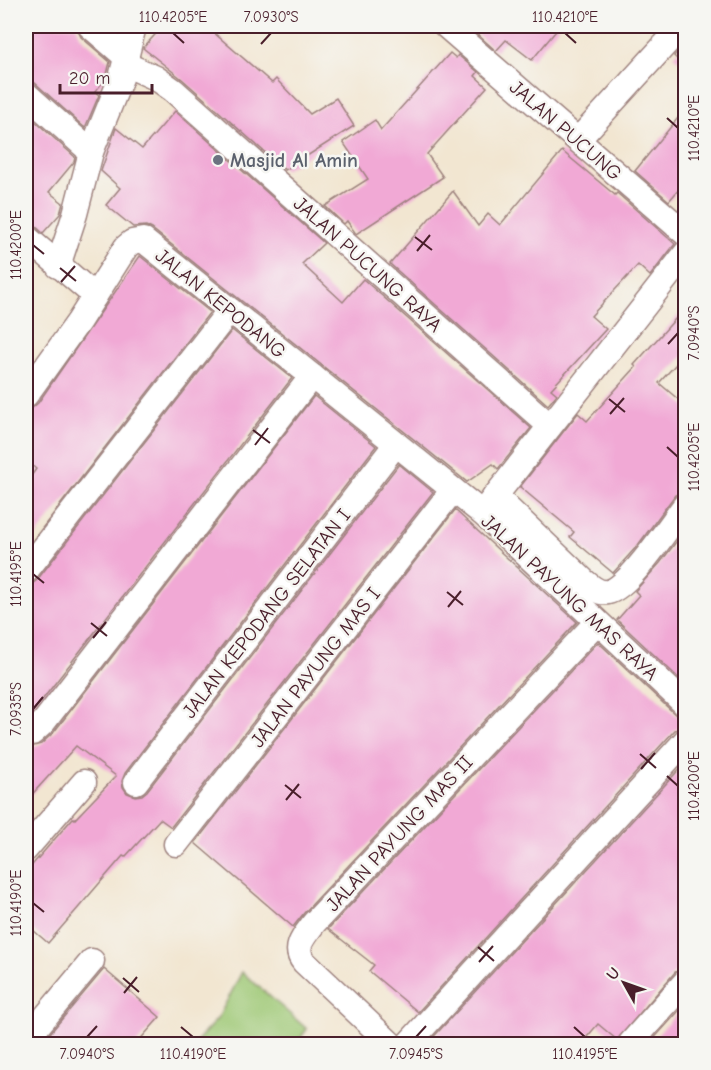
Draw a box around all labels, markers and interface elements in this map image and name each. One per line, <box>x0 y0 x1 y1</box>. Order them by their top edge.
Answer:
text: 110.4205°E <box>139 8 207 26</box>
text: 7.0930°S <box>243 8 299 26</box>
text: 110.4210°E <box>532 8 598 26</box>
scale bar <box>60 57 152 95</box>
text: 20 m <box>69 68 110 89</box>
street label: JALAN PUCUNG <box>505 76 626 185</box>
text: 110.4210°E <box>685 95 703 161</box>
place label: Masjid Al Amin <box>230 149 358 172</box>
marker: Masjid Al Amin <box>211 153 225 167</box>
street label: JALAN PUCUNG RAYA <box>289 192 447 337</box>
text: 110.4200°E <box>7 210 25 280</box>
street label: JALAN KEPODANG <box>151 244 291 363</box>
text: 7.0940°S <box>685 306 703 360</box>
text: 110.4205°E <box>685 423 703 491</box>
street label: JALAN KEPODANG SELATAN I <box>178 504 355 722</box>
street label: JALAN PAYUNG MAS RAYA <box>477 510 663 685</box>
text: 110.4195°E <box>7 541 25 607</box>
street label: JALAN PAYUNG MAS I <box>246 583 385 752</box>
text: 7.0935°S <box>7 682 25 736</box>
street label: JALAN PAYUNG MAS II <box>321 751 478 916</box>
text: 110.4200°E <box>685 751 703 821</box>
text: 110.4190°E <box>7 870 25 936</box>
north arrow <box>594 953 654 1013</box>
text: U <box>603 964 624 984</box>
text: 7.0940°S <box>60 1045 114 1063</box>
text: 110.4190°E <box>160 1045 226 1063</box>
text: 7.0945°S <box>389 1045 443 1063</box>
text: 110.4195°E <box>552 1045 618 1063</box>

